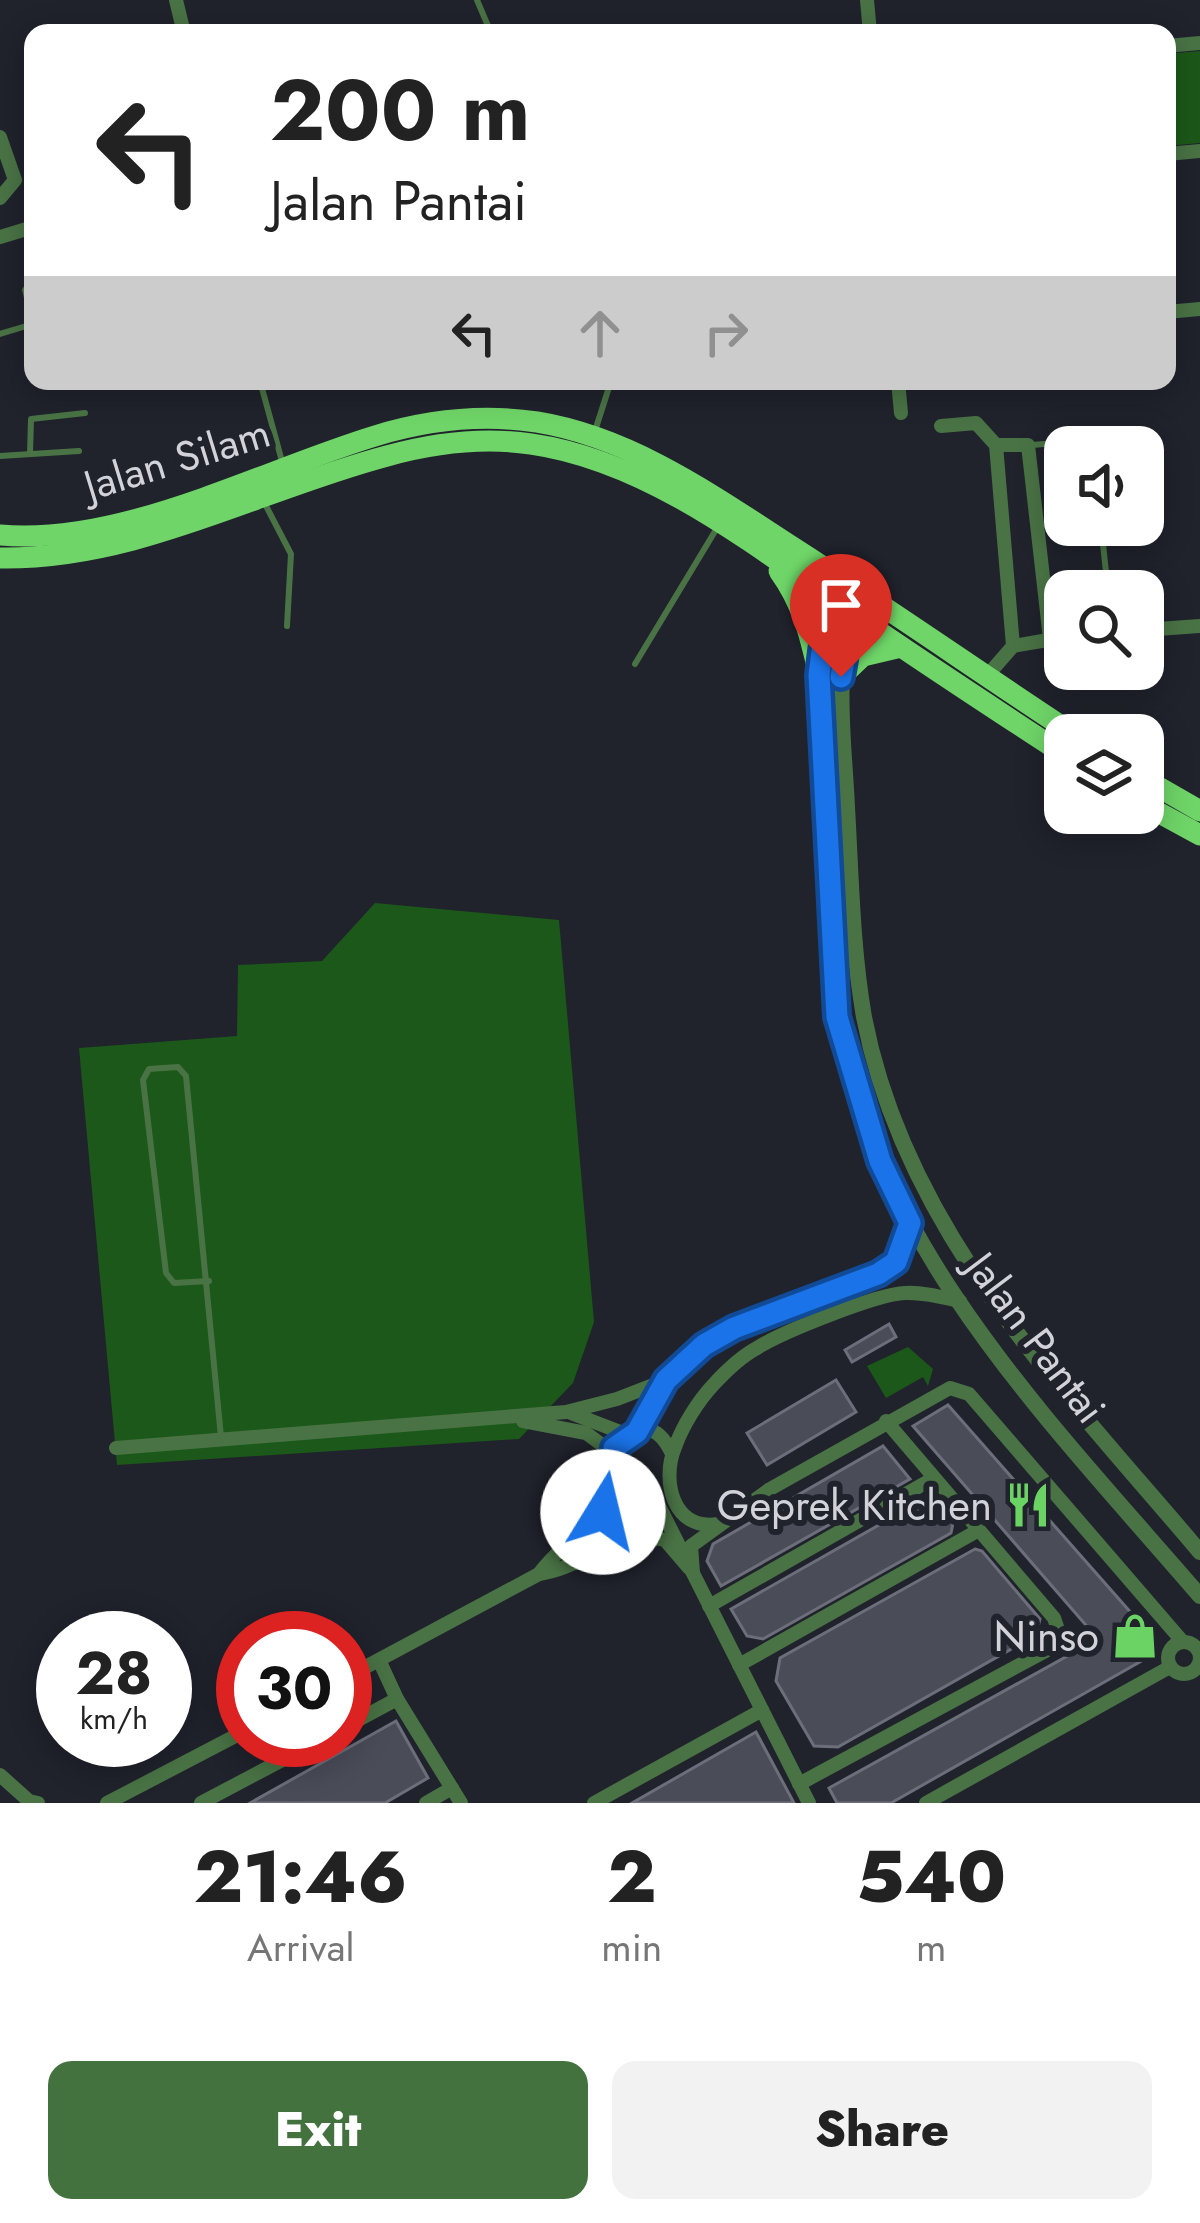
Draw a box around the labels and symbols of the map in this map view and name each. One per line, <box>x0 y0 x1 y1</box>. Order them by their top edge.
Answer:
street label: Jalan Silam <box>72 402 277 518</box>
pin <box>790 554 892 677</box>
street label: Jalan Pantai <box>948 1236 1121 1436</box>
position arrow <box>540 1449 666 1575</box>
place label: Geprek Kitchen <box>717 1475 992 1536</box>
restaurant icon: Geprek Kitchen <box>1003 1480 1053 1530</box>
place label: Ninso <box>994 1606 1099 1667</box>
speed limit sign: 30 <box>216 1611 372 1767</box>
shop icon: Ninso <box>1110 1611 1160 1661</box>

